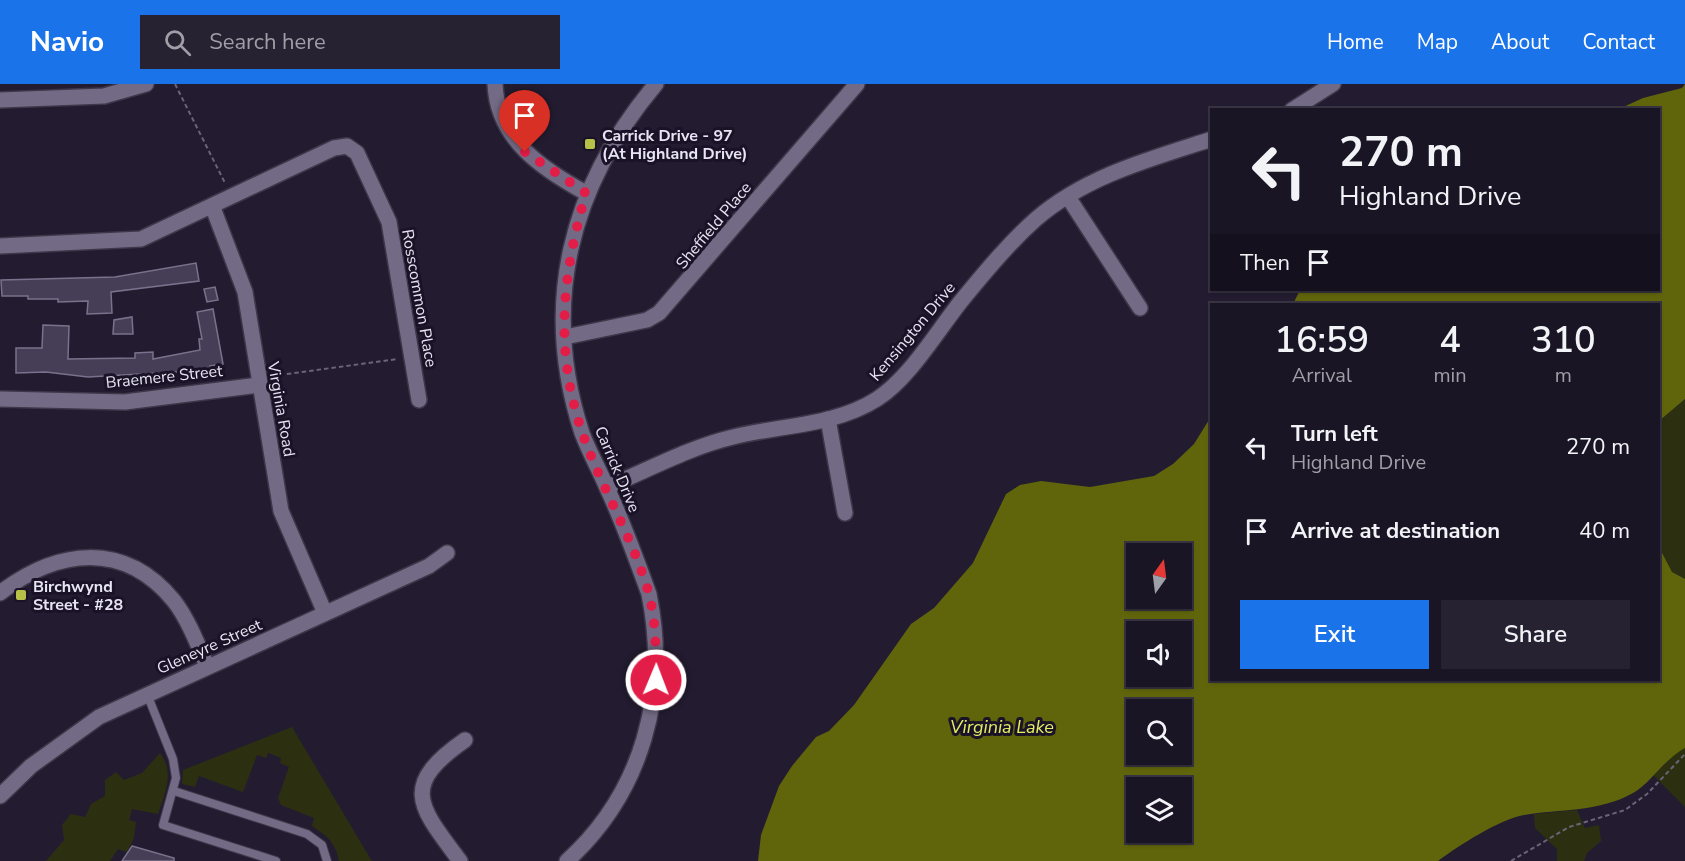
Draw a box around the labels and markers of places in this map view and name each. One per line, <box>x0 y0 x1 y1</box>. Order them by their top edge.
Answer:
pin <box>499 90 550 152</box>
place label: Carrick Drive - 97 (At Highland Drive) <box>602 125 748 165</box>
marker: Carrick Drive - 97 (At Highland Drive) <box>583 137 597 151</box>
place label: Birchwynd Street - #28 <box>33 576 123 616</box>
marker: Birchwynd Street - #28 <box>14 588 28 602</box>

